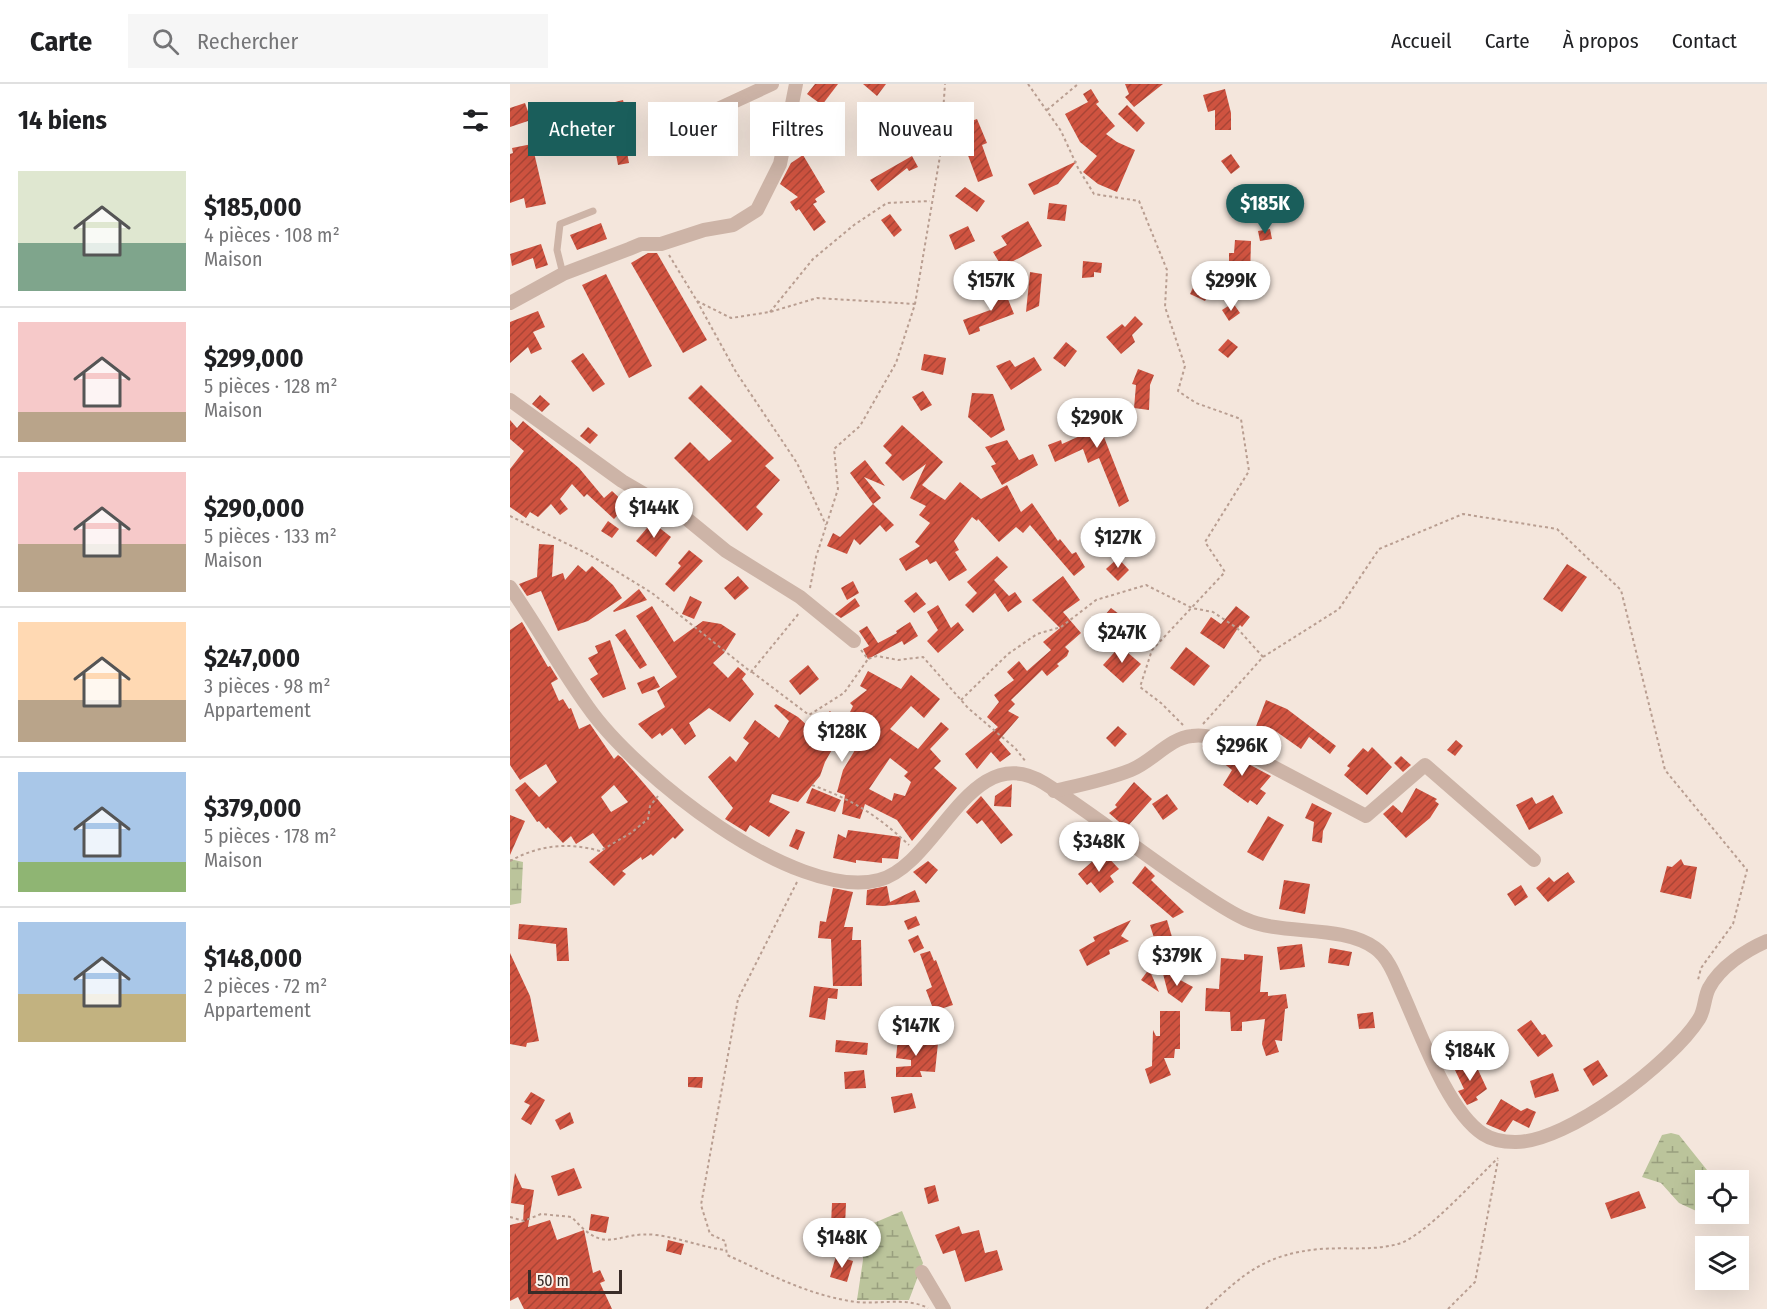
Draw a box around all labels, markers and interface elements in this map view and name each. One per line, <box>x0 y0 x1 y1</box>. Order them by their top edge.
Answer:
search box <box>128 14 548 68</box>
text: Carte <box>30 25 92 58</box>
icon: search <box>149 25 182 58</box>
text: Rechercher <box>197 28 298 55</box>
text: Accueil <box>1391 28 1452 54</box>
text: Carte <box>1485 28 1530 54</box>
text: À propos <box>1563 28 1639 54</box>
text: Contact <box>1672 28 1737 54</box>
chip: Acheter <box>528 102 636 156</box>
chip: Louer <box>648 102 738 156</box>
chip: Filtres <box>750 102 845 156</box>
chip: Nouveau <box>857 102 974 156</box>
icon: filters <box>459 104 492 137</box>
text: 14 biens <box>18 105 107 136</box>
pin: $185K <box>1223 184 1307 235</box>
text: $185K <box>1240 191 1290 215</box>
text: $185,000 <box>204 192 302 223</box>
icon: home <box>66 195 138 267</box>
text: 4 pièces · 108 m² <box>204 223 340 247</box>
text: Maison <box>204 247 263 271</box>
pin: $157K <box>949 261 1033 312</box>
pin: $299K <box>1189 261 1273 312</box>
text: $157K <box>967 268 1015 292</box>
text: $299K <box>1205 268 1257 292</box>
text: $299,000 <box>204 343 304 374</box>
icon: home <box>66 346 138 418</box>
text: 5 pièces · 128 m² <box>204 374 338 398</box>
text: Maison <box>204 398 263 422</box>
pin: $290K <box>1055 398 1139 449</box>
text: $290K <box>1071 405 1123 429</box>
pin: $144K <box>612 488 696 539</box>
text: $290,000 <box>204 493 304 524</box>
text: $144K <box>629 495 679 519</box>
icon: home <box>66 496 138 568</box>
pin: $127K <box>1076 518 1160 569</box>
text: 5 pièces · 133 m² <box>204 524 337 548</box>
text: $127K <box>1095 525 1142 549</box>
text: Maison <box>204 548 263 572</box>
pin: $247K <box>1080 613 1164 664</box>
text: $247K <box>1098 620 1146 644</box>
text: $247,000 <box>204 643 300 674</box>
icon: home <box>66 646 138 718</box>
text: 3 pièces · 98 m² <box>204 674 330 698</box>
text: Appartement <box>204 698 311 722</box>
pin: $128K <box>800 712 884 763</box>
text: $128K <box>817 719 867 743</box>
pin: $296K <box>1200 726 1284 777</box>
text: $296K <box>1216 733 1268 757</box>
text: $379,000 <box>204 793 302 824</box>
icon: home <box>66 796 138 868</box>
pin: $348K <box>1057 822 1141 873</box>
text: 5 pièces · 178 m² <box>204 824 336 848</box>
text: $348K <box>1073 829 1125 853</box>
text: Maison <box>204 848 263 872</box>
pin: $379K <box>1135 936 1219 987</box>
text: $148,000 <box>204 943 302 974</box>
text: $379K <box>1152 943 1202 967</box>
icon: home <box>66 946 138 1018</box>
text: 2 pièces · 72 m² <box>204 974 327 998</box>
text: Appartement <box>204 998 311 1022</box>
pin: $147K <box>874 1006 958 1057</box>
text: $147K <box>892 1013 940 1037</box>
pin: $184K <box>1428 1031 1512 1082</box>
text: $184K <box>1445 1038 1495 1062</box>
map controls <box>1695 1170 1749 1290</box>
button: locate <box>1695 1170 1749 1224</box>
pin: $148K <box>800 1218 884 1269</box>
text: $148K <box>817 1225 867 1249</box>
button: layers <box>1695 1236 1749 1290</box>
scale bar <box>528 1267 622 1294</box>
text: 50 m <box>537 1271 569 1290</box>

